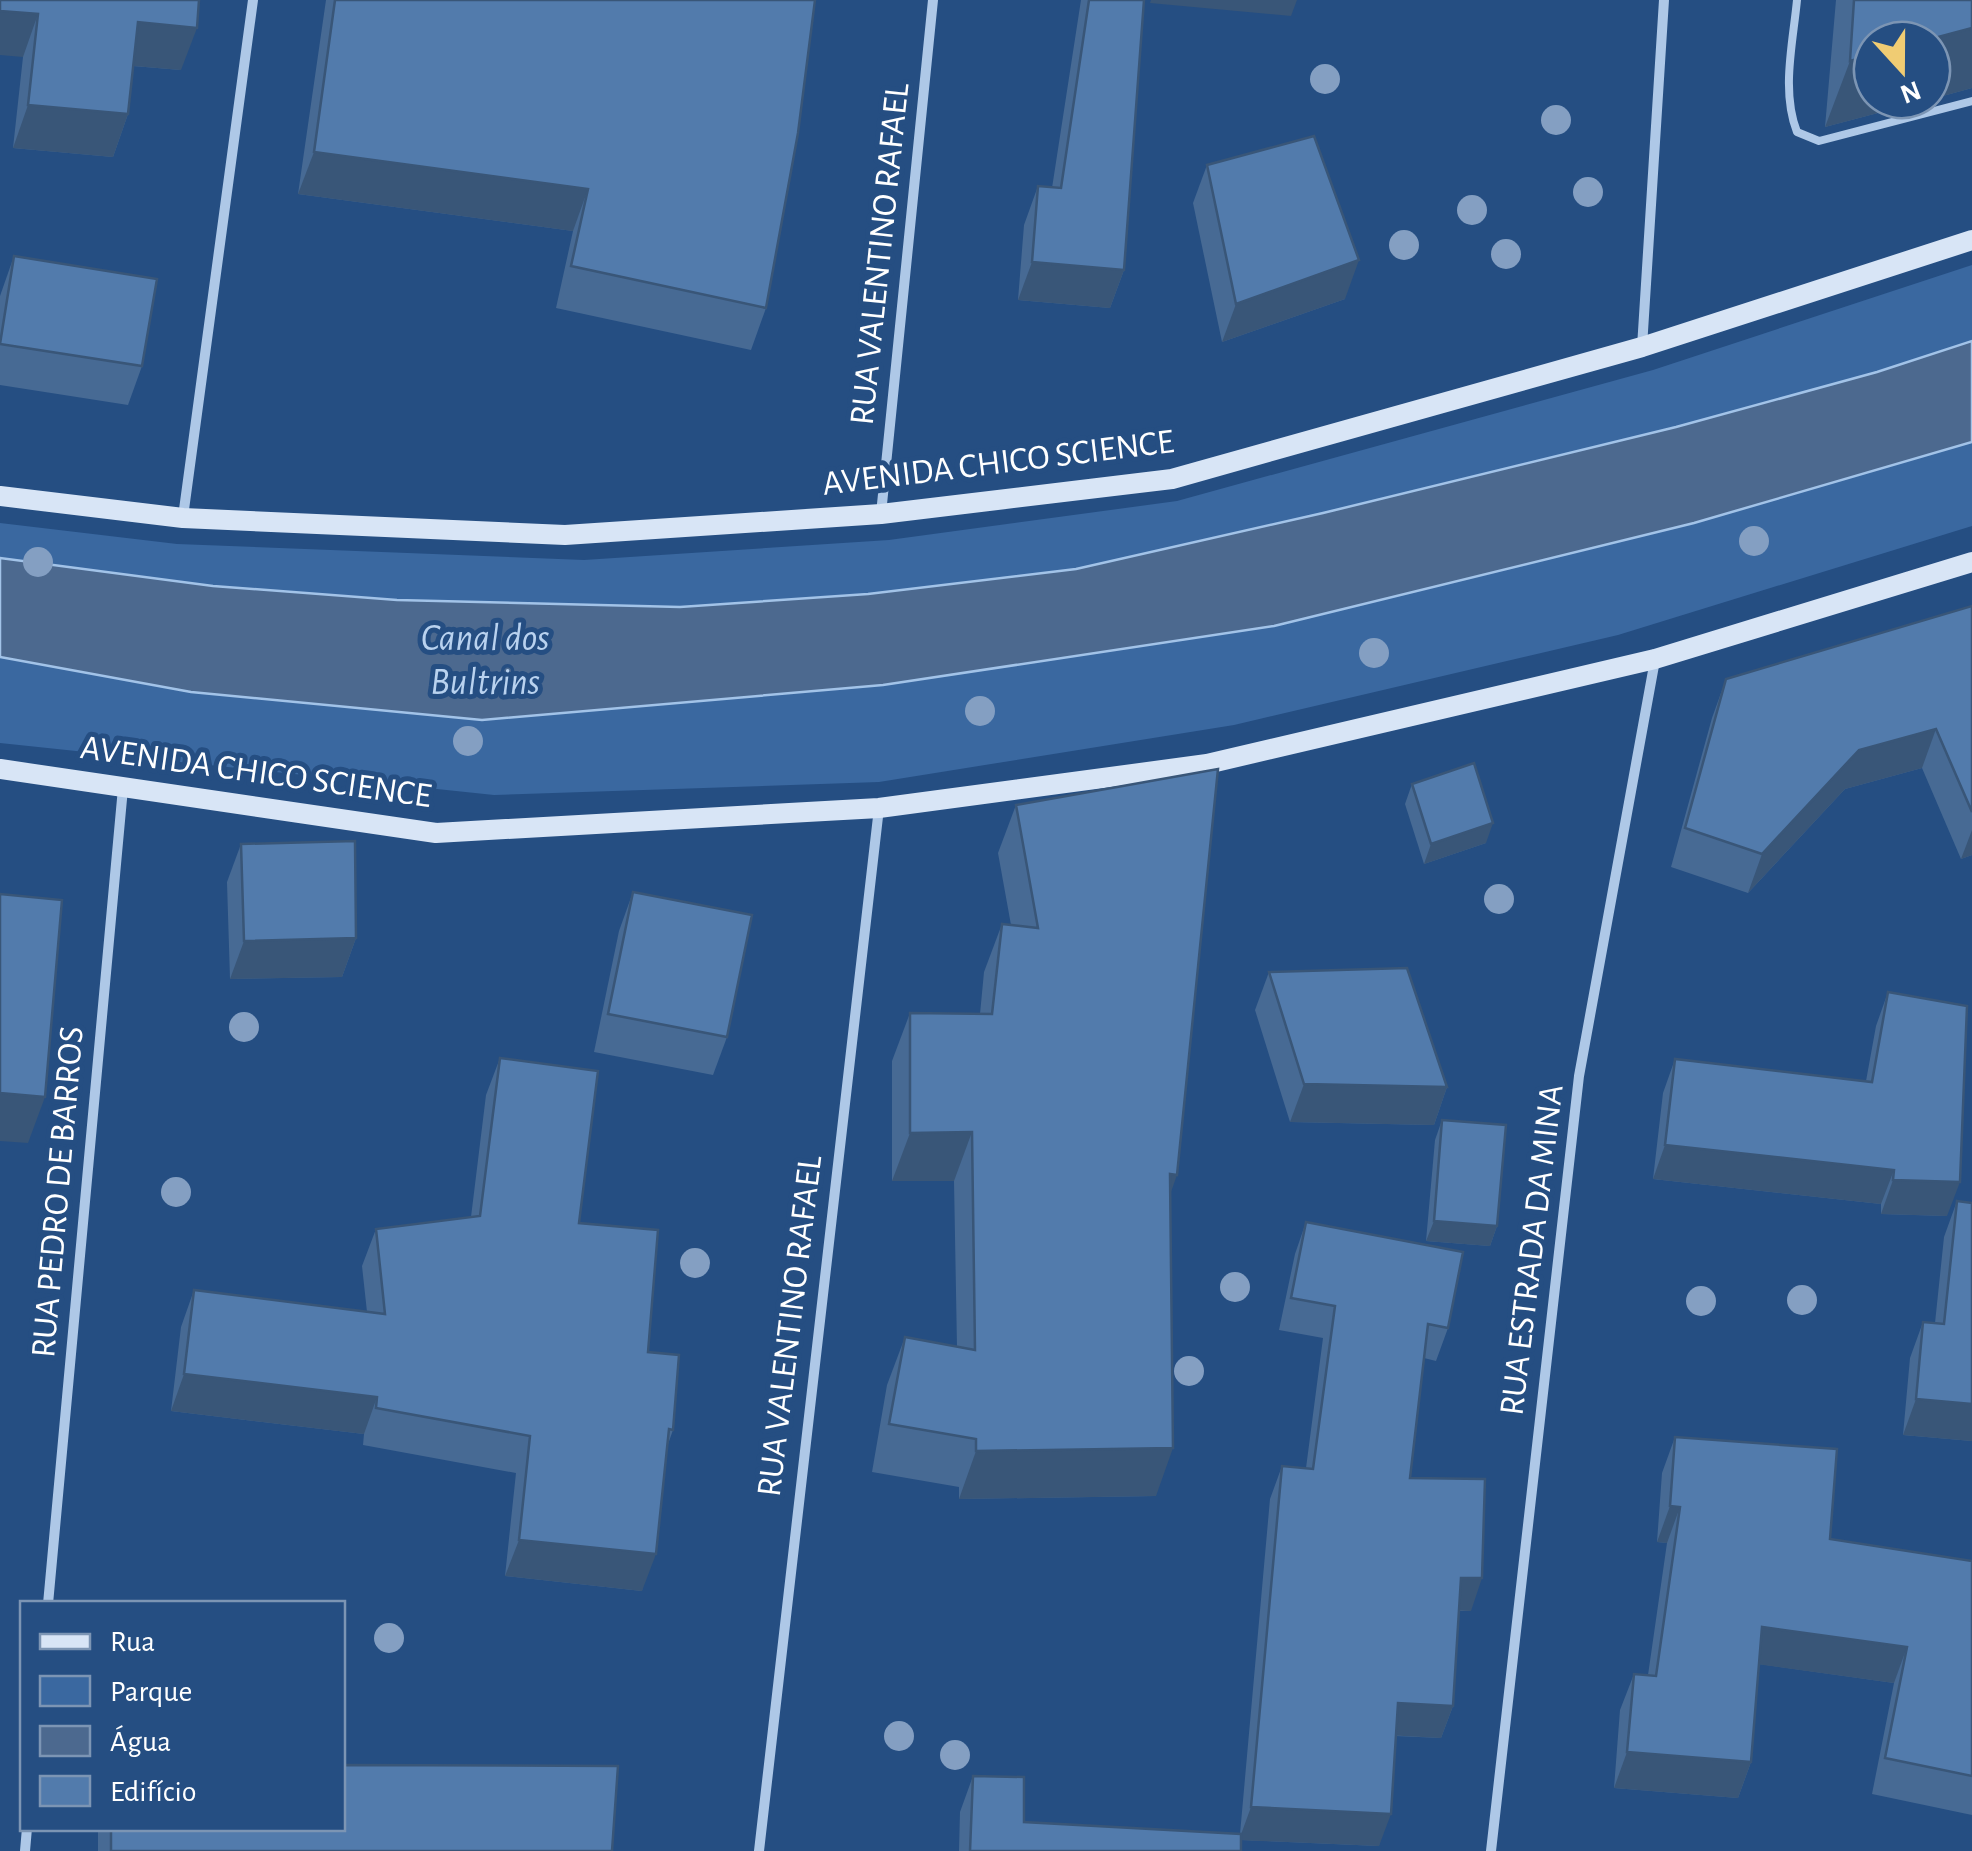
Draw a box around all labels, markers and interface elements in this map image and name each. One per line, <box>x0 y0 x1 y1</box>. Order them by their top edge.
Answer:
north arrow <box>1852 20 1952 120</box>
text: N <box>1896 75 1924 108</box>
street label: RUA VALENTINO RAFAEL <box>845 81 915 427</box>
street label: AVENIDA CHICO SCIENCE <box>820 424 1176 502</box>
water label: Canal dos Bultrins <box>421 620 549 702</box>
street label: AVENIDA CHICO SCIENCE <box>78 730 434 814</box>
street label: RUA PEDRO DE BARROS <box>26 1025 90 1359</box>
street label: RUA ESTRADA DA MINA <box>1494 1083 1570 1417</box>
street label: RUA VALENTINO RAFAEL <box>752 1153 828 1499</box>
legend <box>20 1601 345 1831</box>
text: Rua <box>110 1627 155 1657</box>
text: Parque <box>110 1677 192 1707</box>
text: Água <box>110 1725 171 1757</box>
text: Edifício <box>110 1777 196 1807</box>

